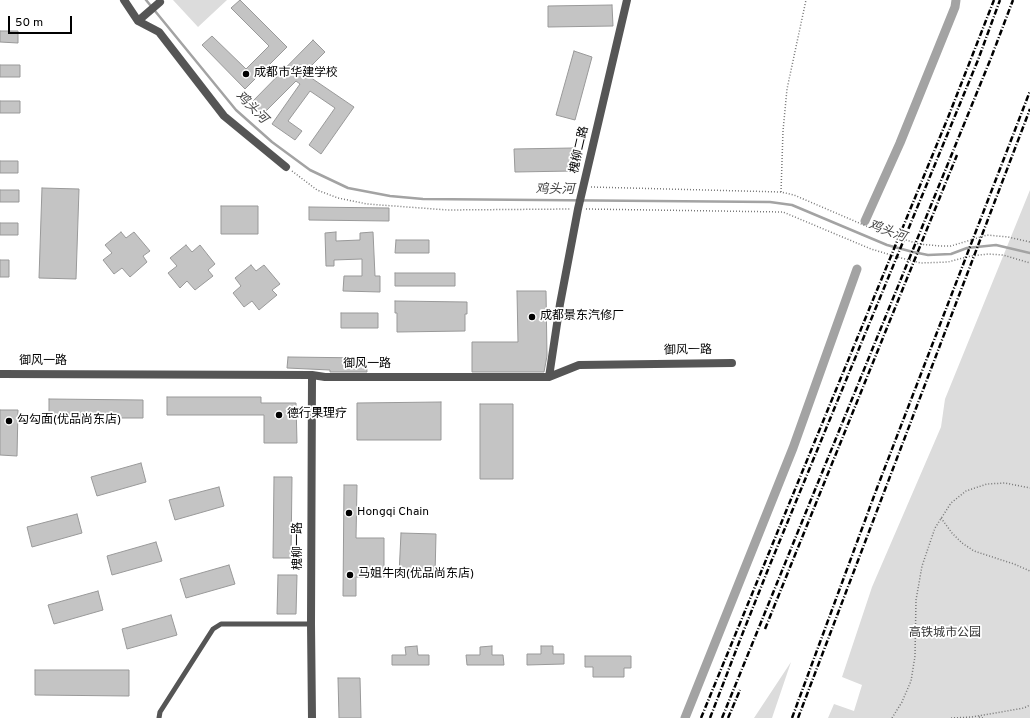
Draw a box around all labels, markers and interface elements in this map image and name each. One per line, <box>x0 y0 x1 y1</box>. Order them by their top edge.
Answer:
scale bar <box>10 8 74 34</box>
text: 50 m <box>15 15 43 31</box>
place label: 成都市华建学校 <box>254 67 338 81</box>
marker: 成都市华建学校 <box>241 69 251 79</box>
water label: 鸡头河 <box>232 89 270 127</box>
street label: 槐柳二路 <box>568 125 592 175</box>
water label: 鸡头河 <box>536 182 574 198</box>
water label: 鸡头河 <box>866 218 908 246</box>
place label: 成都景东汽修厂 <box>540 310 624 324</box>
marker: 成都景东汽修厂 <box>527 312 537 322</box>
street label: 御风一路 <box>664 343 712 359</box>
street label: 御风一路 <box>19 355 67 369</box>
street label: 御风一路 <box>343 358 391 372</box>
place label: 德行果理疗 <box>287 408 347 422</box>
marker: 德行果理疗 <box>274 410 284 420</box>
place label: 勾勾面(优品尚东店) <box>17 414 121 428</box>
marker: 勾勾面(优品尚东店) <box>4 416 14 426</box>
place label: Hongqi Chain <box>357 506 429 520</box>
marker: Hongqi Chain <box>344 508 354 518</box>
street label: 槐柳一路 <box>292 522 306 570</box>
place label: 马姐牛肉(优品尚东店) <box>358 568 474 582</box>
marker: 马姐牛肉(优品尚东店) <box>345 570 355 580</box>
park label: 高铁城市公园 <box>909 627 981 641</box>

